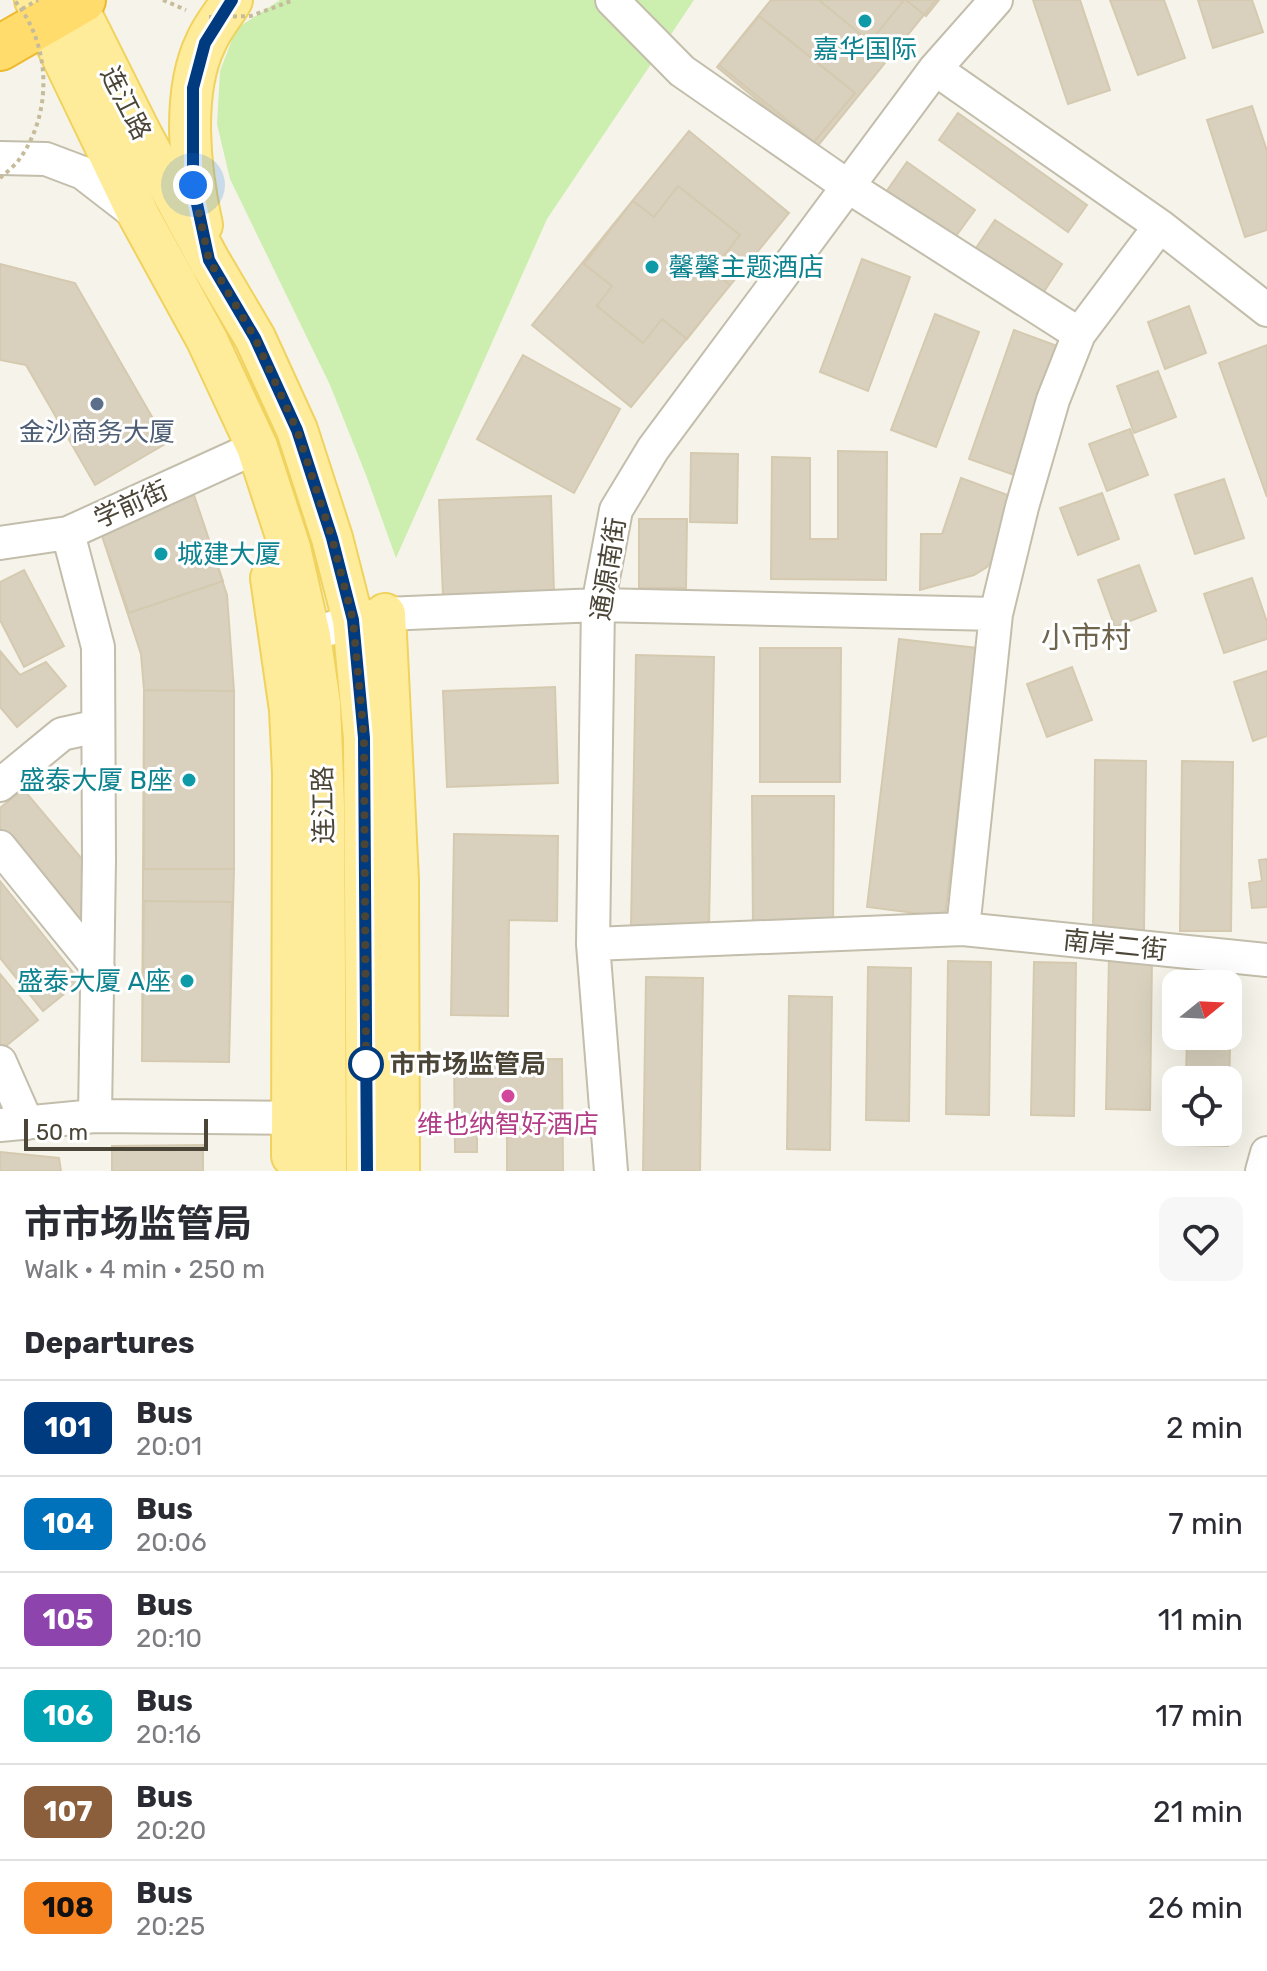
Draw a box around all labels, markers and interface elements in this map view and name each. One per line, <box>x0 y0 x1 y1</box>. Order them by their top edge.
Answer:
marker: 嘉华国际 <box>856 12 874 30</box>
place label: 嘉华国际 <box>813 34 917 65</box>
street label: 连江路 <box>94 61 157 145</box>
your location <box>173 165 213 205</box>
place label: 馨馨主题酒店 <box>668 252 824 283</box>
marker: 馨馨主题酒店 <box>643 258 661 276</box>
marker: 金沙商务大厦 <box>88 395 106 413</box>
place label: 金沙商务大厦 <box>19 417 175 448</box>
street label: 学前街 <box>89 474 173 534</box>
street label: 通源南街 <box>585 515 632 623</box>
place label: 城建大厦 <box>177 539 281 570</box>
marker: 城建大厦 <box>152 545 170 563</box>
district label: 小市村 <box>1041 620 1131 656</box>
place label: 盛泰大厦 B座 <box>19 765 173 796</box>
street label: 连江路 <box>307 766 340 844</box>
marker: 盛泰大厦 B座 <box>180 771 198 789</box>
street label: 南岸二街 <box>1062 925 1168 966</box>
place label: 盛泰大厦 A座 <box>17 966 171 997</box>
north arrow <box>1162 970 1242 1050</box>
map controls <box>1162 970 1242 1146</box>
marker: 盛泰大厦 A座 <box>178 972 196 990</box>
marker: 市市场监管局 <box>349 1047 383 1081</box>
place label: 市市场监管局 <box>390 1049 546 1080</box>
button: locate <box>1162 1066 1242 1146</box>
marker: 维也纳智好酒店 <box>499 1087 517 1105</box>
place label: 维也纳智好酒店 <box>417 1109 599 1140</box>
scale bar <box>24 1115 208 1151</box>
text: 50 m <box>36 1119 88 1146</box>
button: heart <box>1159 1197 1243 1281</box>
text: 市市场监管局 <box>24 1201 252 1247</box>
text: Walk · 4 min · 250 m <box>24 1254 265 1285</box>
text: Departures <box>24 1325 195 1361</box>
text: Bus <box>136 1395 193 1431</box>
text: 2 min <box>1166 1410 1243 1446</box>
text: 101 <box>45 1411 91 1444</box>
text: 20:01 <box>136 1431 202 1462</box>
text: Bus <box>136 1491 193 1527</box>
text: 7 min <box>1168 1506 1243 1542</box>
text: 104 <box>42 1507 94 1540</box>
text: 20:06 <box>136 1527 207 1558</box>
text: Bus <box>136 1587 193 1623</box>
text: 11 min <box>1158 1602 1243 1638</box>
text: 105 <box>42 1603 94 1636</box>
text: 20:10 <box>136 1623 202 1654</box>
text: Bus <box>136 1683 193 1719</box>
text: 17 min <box>1155 1698 1243 1734</box>
text: 106 <box>42 1699 94 1732</box>
text: 20:16 <box>136 1719 201 1750</box>
text: Bus <box>136 1779 193 1815</box>
text: 21 min <box>1153 1794 1243 1830</box>
text: 107 <box>43 1795 93 1828</box>
text: 20:20 <box>136 1815 206 1846</box>
text: Bus <box>136 1875 193 1911</box>
text: 26 min <box>1148 1890 1243 1926</box>
text: 108 <box>42 1891 94 1924</box>
text: 20:25 <box>136 1911 205 1942</box>

